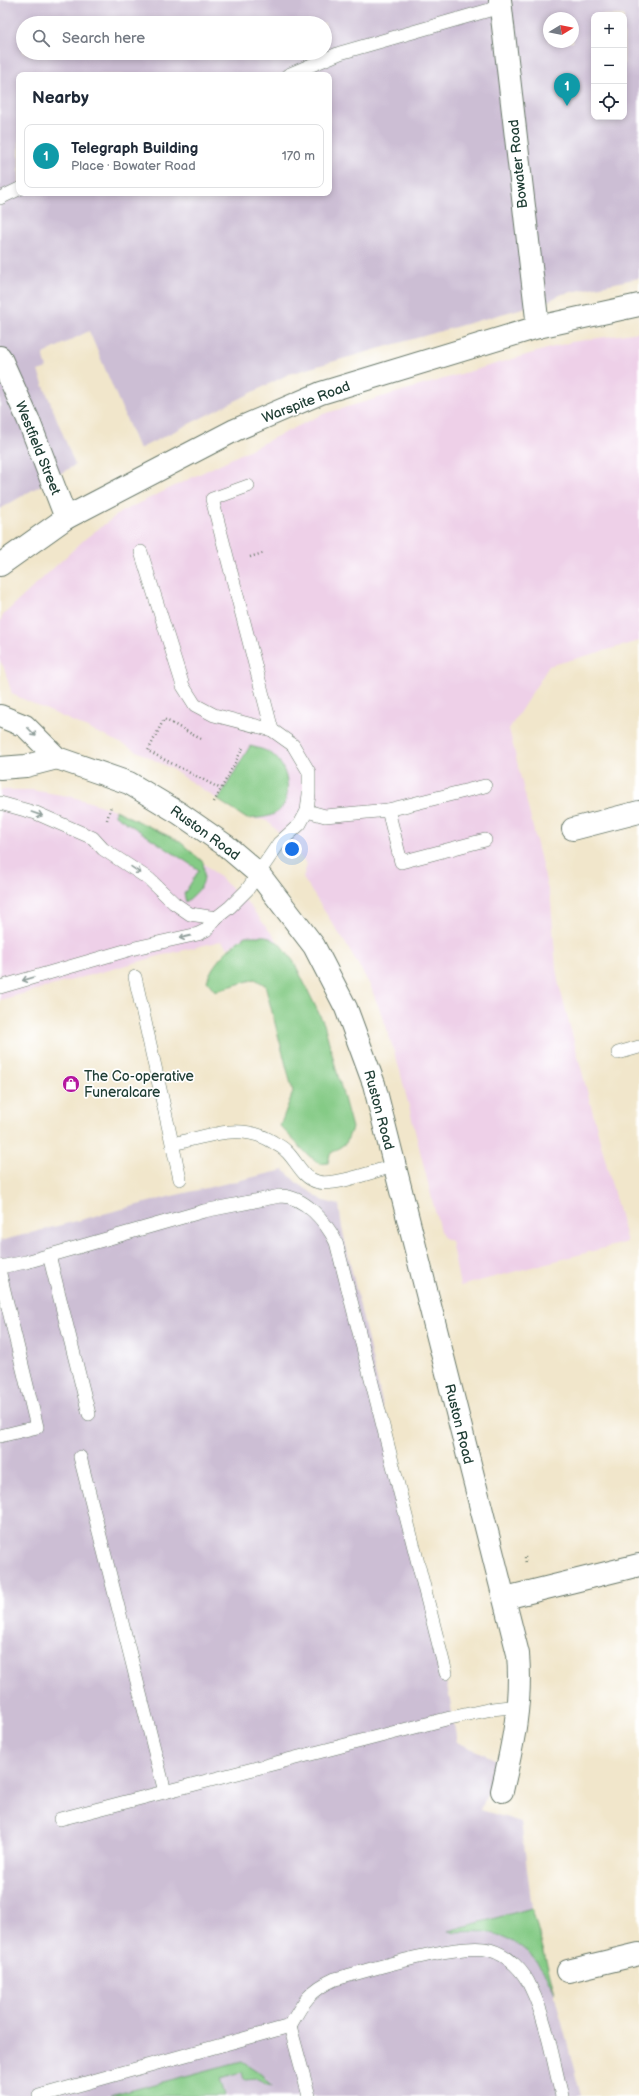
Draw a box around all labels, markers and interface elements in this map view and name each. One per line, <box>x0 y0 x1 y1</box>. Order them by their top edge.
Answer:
north arrow <box>543 12 579 48</box>
map controls <box>591 12 627 120</box>
button: + <box>591 12 627 48</box>
search box <box>16 16 332 60</box>
icon: search <box>30 27 52 49</box>
text: Search here <box>62 29 145 48</box>
button: − <box>591 48 627 84</box>
pin: 1 <box>554 73 580 106</box>
button: locate <box>591 84 627 120</box>
text: Nearby <box>32 88 89 108</box>
street label: Bowater Road <box>505 119 531 209</box>
text: Telegraph Building <box>71 139 198 158</box>
text: 1 <box>43 148 49 164</box>
text: 170 m <box>282 148 315 164</box>
text: Place · Bowater Road <box>71 158 196 174</box>
street label: Warspite Road <box>259 377 353 427</box>
street label: Westfield Street <box>11 399 65 498</box>
one-way arrow <box>27 727 36 737</box>
street label: Ruston Road <box>167 802 243 864</box>
one-way arrow <box>31 811 44 818</box>
your location <box>282 839 302 859</box>
one-way arrow <box>130 866 141 874</box>
one-way arrow <box>178 934 191 942</box>
one-way arrow <box>22 976 35 983</box>
place label: The Co-operative Funeralcare <box>84 1068 194 1101</box>
street label: Ruston Road <box>360 1068 398 1152</box>
shop icon: The Co-operative Funeralcare <box>61 1074 81 1094</box>
street label: Ruston Road <box>441 1382 477 1466</box>

